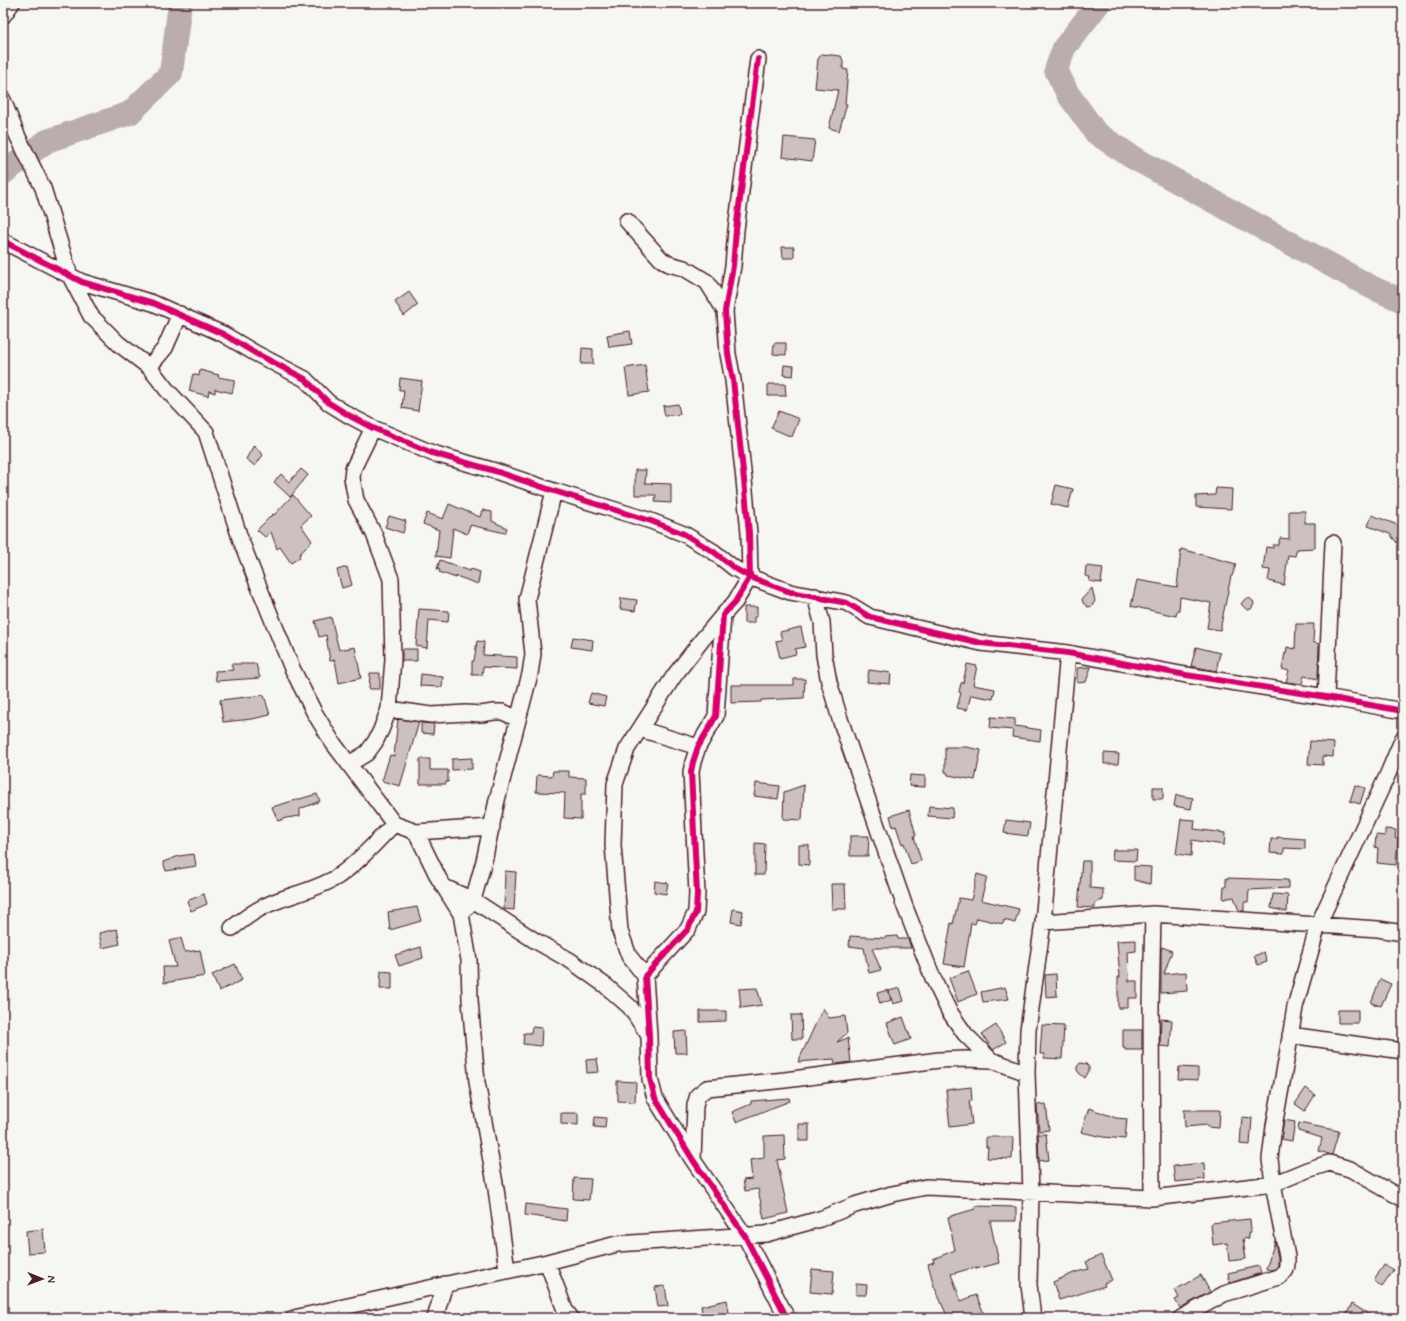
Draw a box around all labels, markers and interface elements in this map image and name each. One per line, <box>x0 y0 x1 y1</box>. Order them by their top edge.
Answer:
north arrow <box>22 1259 62 1299</box>
text: N <box>44 1275 58 1283</box>

